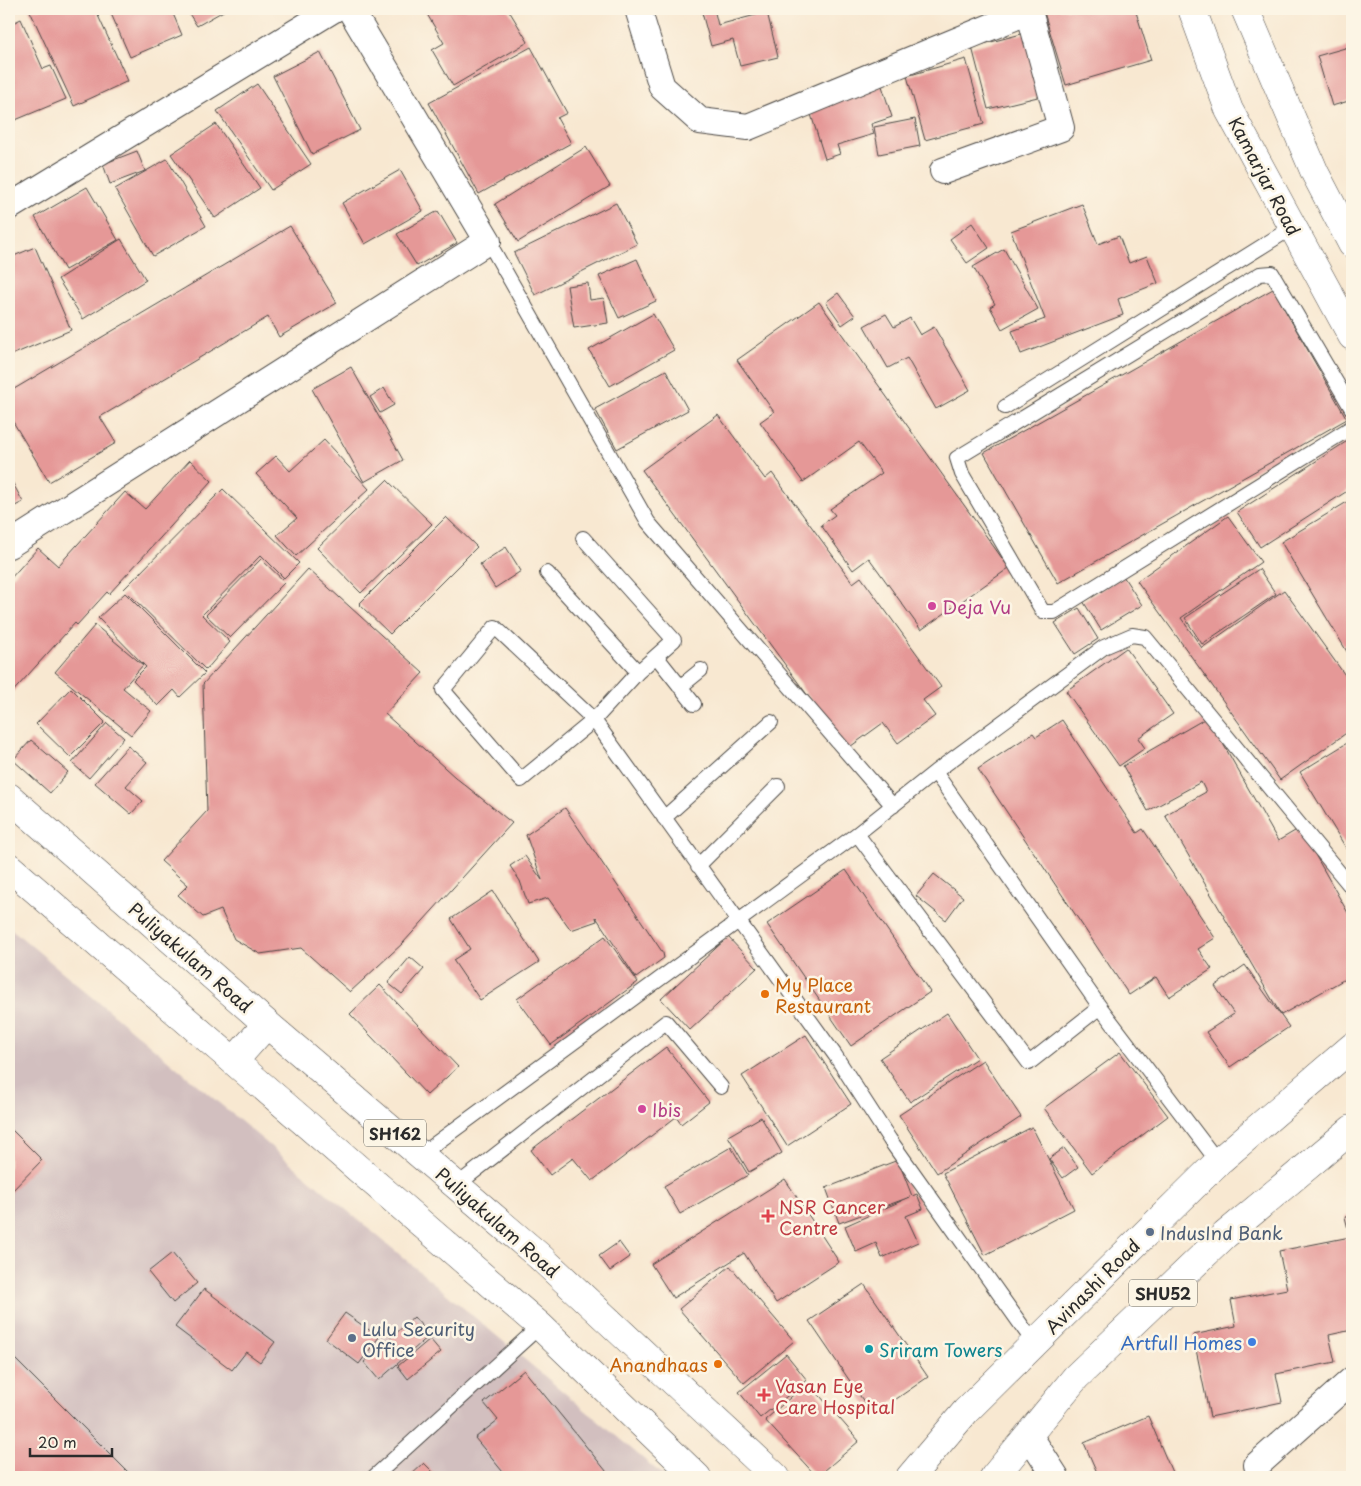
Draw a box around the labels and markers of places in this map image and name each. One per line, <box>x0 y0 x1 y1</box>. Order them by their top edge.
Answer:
place label: Deja Vu <box>942 593 1011 620</box>
marker: Deja Vu <box>926 600 938 612</box>
place label: My Place Restaurant <box>775 971 871 1019</box>
marker: My Place Restaurant <box>759 988 771 1000</box>
place label: Ibis <box>652 1096 681 1123</box>
marker: Ibis <box>636 1103 648 1115</box>
place label: NSR Cancer Centre <box>779 1193 886 1241</box>
marker: NSR Cancer Centre <box>761 1209 775 1223</box>
place label: IndusInd Bank <box>1160 1219 1283 1246</box>
marker: IndusInd Bank <box>1144 1226 1156 1238</box>
place label: Lulu Security Office <box>362 1315 475 1363</box>
place label: Artfull Homes <box>1120 1329 1242 1356</box>
marker: Lulu Security Office <box>346 1332 358 1344</box>
place label: Sriram Towers <box>879 1336 1003 1363</box>
marker: Artfull Homes <box>1246 1336 1258 1348</box>
marker: Sriram Towers <box>863 1343 875 1355</box>
place label: Anandhaas <box>609 1351 708 1378</box>
marker: Anandhaas <box>712 1358 724 1370</box>
place label: Vasan Eye Care Hospital <box>775 1372 895 1420</box>
marker: Vasan Eye Care Hospital <box>757 1388 771 1402</box>

